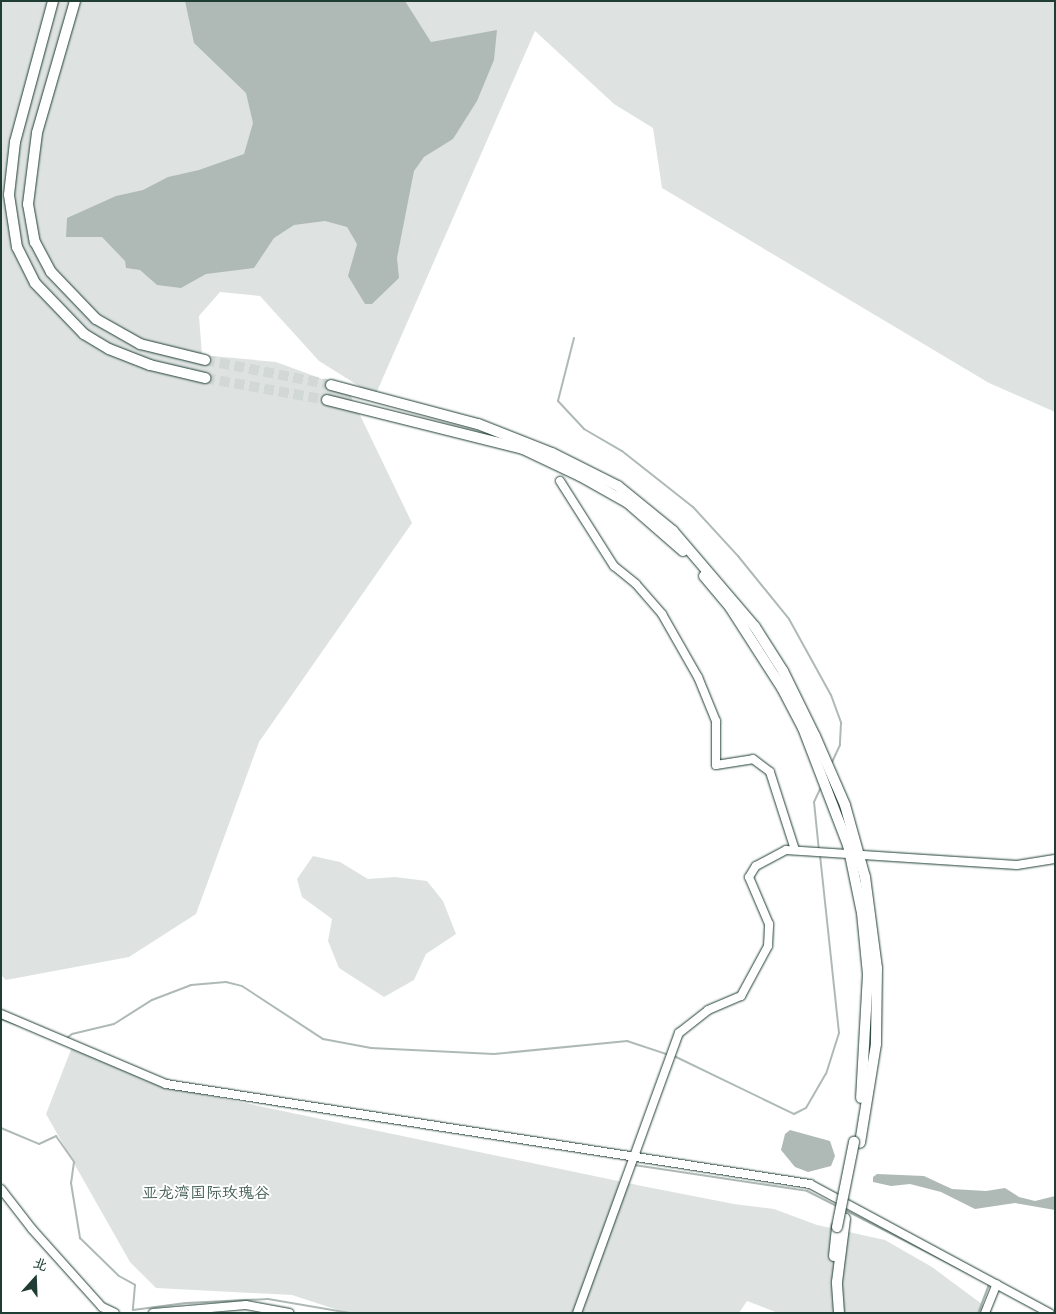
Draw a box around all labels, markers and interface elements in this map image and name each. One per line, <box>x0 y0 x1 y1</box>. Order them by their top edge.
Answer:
park label: 亚龙湾国际玫瑰谷 <box>142 1184 270 1204</box>
north arrow <box>10 1254 60 1304</box>
text: 北 <box>30 1254 50 1276</box>

